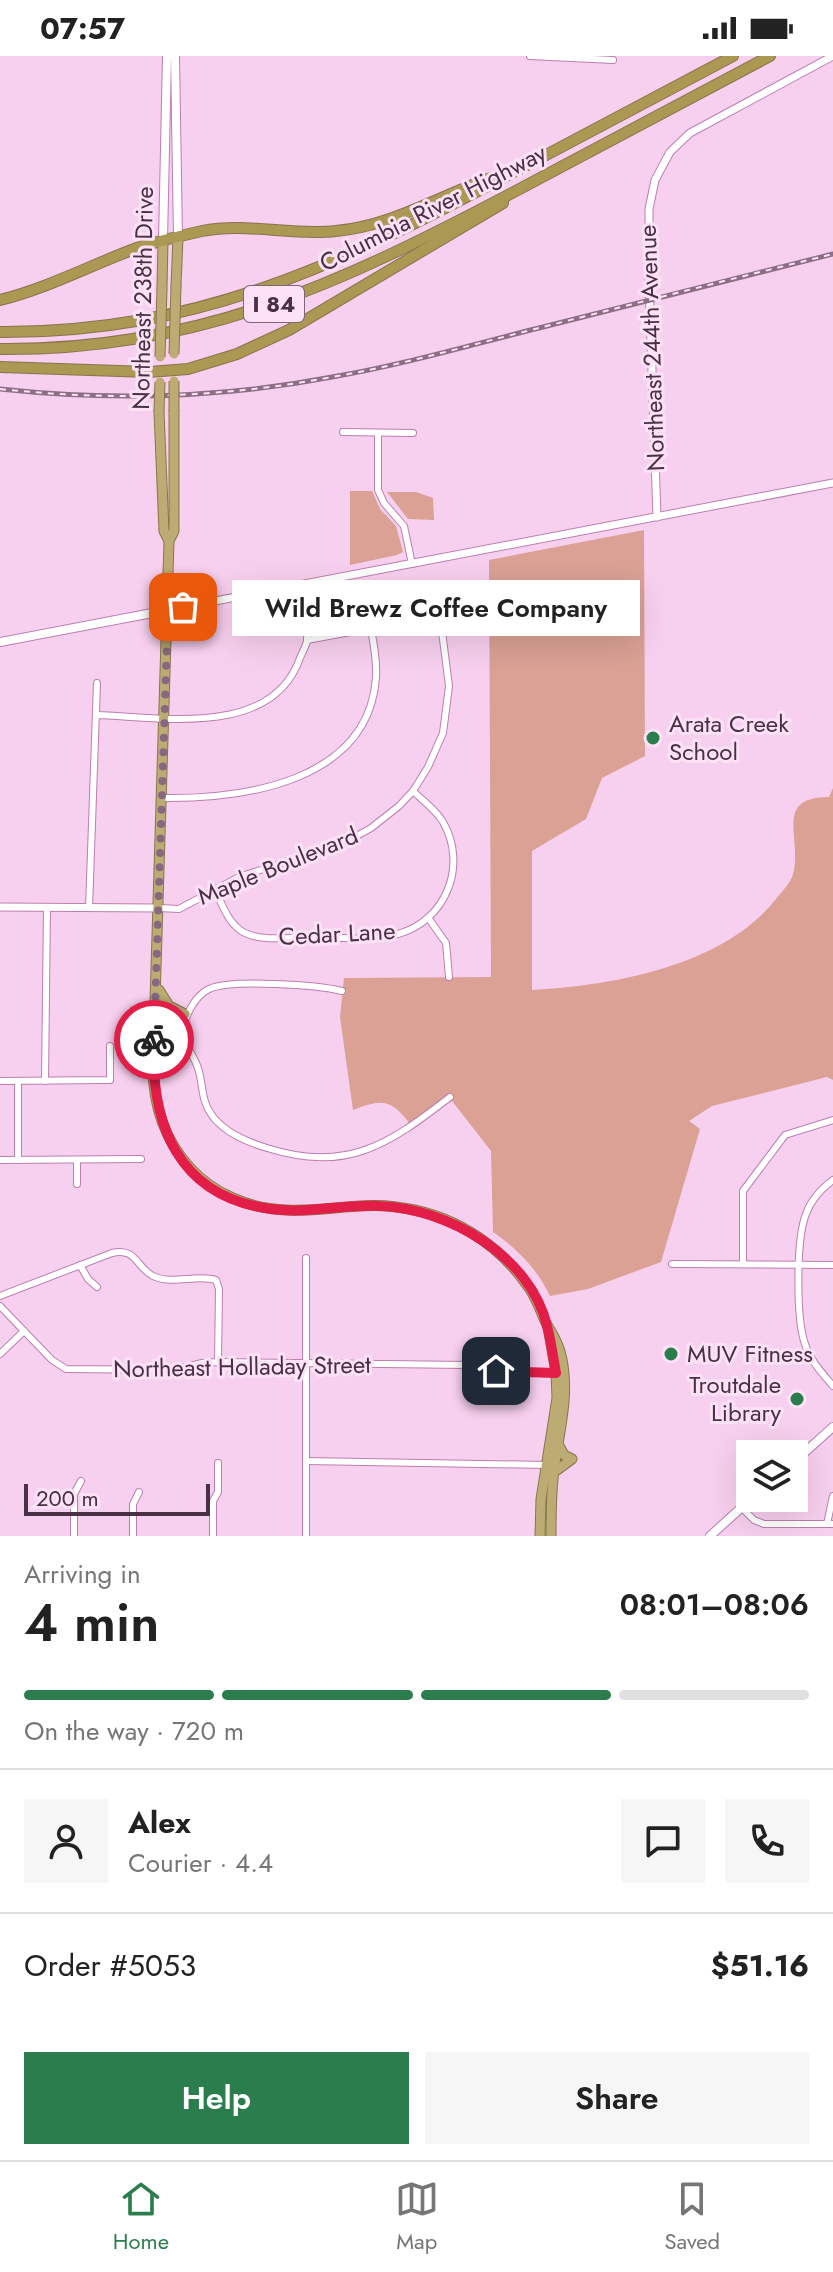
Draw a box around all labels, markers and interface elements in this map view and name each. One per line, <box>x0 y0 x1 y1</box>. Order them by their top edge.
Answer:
text: 07:57 <box>40 7 125 50</box>
street label: Columbia River Highway <box>313 135 553 280</box>
street label: Northeast 238th Drive <box>123 186 162 410</box>
street label: Northeast 244th Avenue <box>630 224 673 472</box>
road number: I 84 <box>244 286 304 322</box>
pin <box>149 573 217 641</box>
callout: Wild Brewz Coffee Company <box>231 579 639 635</box>
icon: bag <box>161 585 205 629</box>
text: Wild Brewz Coffee Company <box>265 589 607 627</box>
place label: Arata Creek School <box>669 706 789 769</box>
marker: Arata Creek School <box>644 729 662 747</box>
street label: Maple Boulevard <box>192 817 363 914</box>
street label: Cedar Lane <box>278 913 396 954</box>
courier <box>114 1000 194 1080</box>
icon: bike <box>132 1018 176 1062</box>
place label: MUV Fitness <box>687 1336 813 1371</box>
pin <box>462 1337 530 1405</box>
marker: MUV Fitness <box>662 1345 680 1363</box>
street label: Northeast Holladay Street <box>113 1347 371 1386</box>
icon: home <box>474 1349 518 1393</box>
place label: Troutdale Library <box>689 1367 781 1430</box>
marker: Troutdale Library <box>788 1390 806 1408</box>
map controls <box>736 1440 808 1512</box>
button: layers <box>736 1440 808 1512</box>
scale bar <box>24 1480 210 1516</box>
text: 200 m <box>36 1482 99 1514</box>
text: Arriving in <box>24 1555 141 1593</box>
text: 08:01–08:06 <box>620 1583 809 1626</box>
text: 4 min <box>24 1585 159 1661</box>
text: On the way · 720 m <box>24 1712 244 1750</box>
button: person <box>24 1799 108 1883</box>
button: chat <box>621 1799 705 1883</box>
button: phone <box>725 1799 809 1883</box>
text: Alex <box>128 1801 191 1844</box>
text: Courier · 4.4 <box>128 1844 273 1882</box>
text: Order #5053 <box>24 1944 196 1987</box>
text: $51.16 <box>711 1944 809 1987</box>
button: Help <box>24 2052 409 2144</box>
button: Share <box>425 2052 809 2144</box>
tab: Home <box>113 2177 169 2257</box>
tab: Map <box>395 2177 439 2257</box>
tab: Saved <box>664 2177 720 2257</box>

